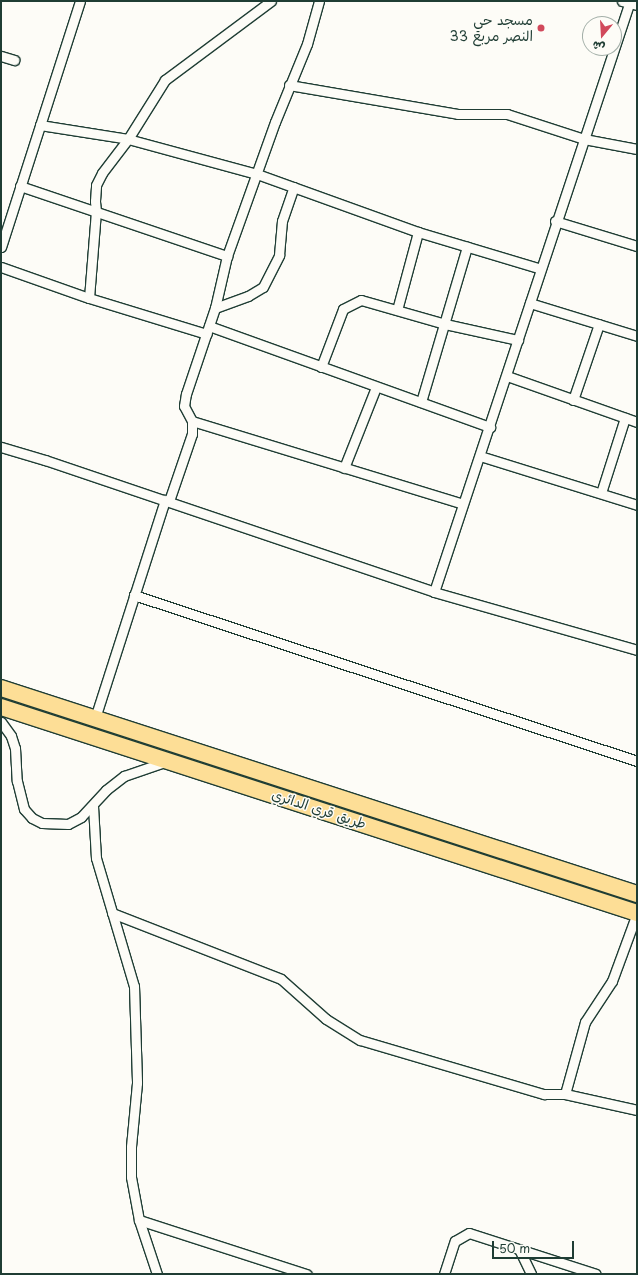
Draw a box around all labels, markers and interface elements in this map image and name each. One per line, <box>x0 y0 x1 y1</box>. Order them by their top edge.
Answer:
place label: مسجد حي النصر مربع 33 <box>450 12 533 44</box>
north arrow <box>582 16 622 56</box>
marker: مسجد حي النصر مربع 33 <box>536 23 546 33</box>
text: ش <box>590 37 607 57</box>
street label: طريق قري الدائري <box>270 786 368 832</box>
scale bar <box>494 1233 576 1259</box>
text: 50 m <box>499 1239 530 1257</box>

